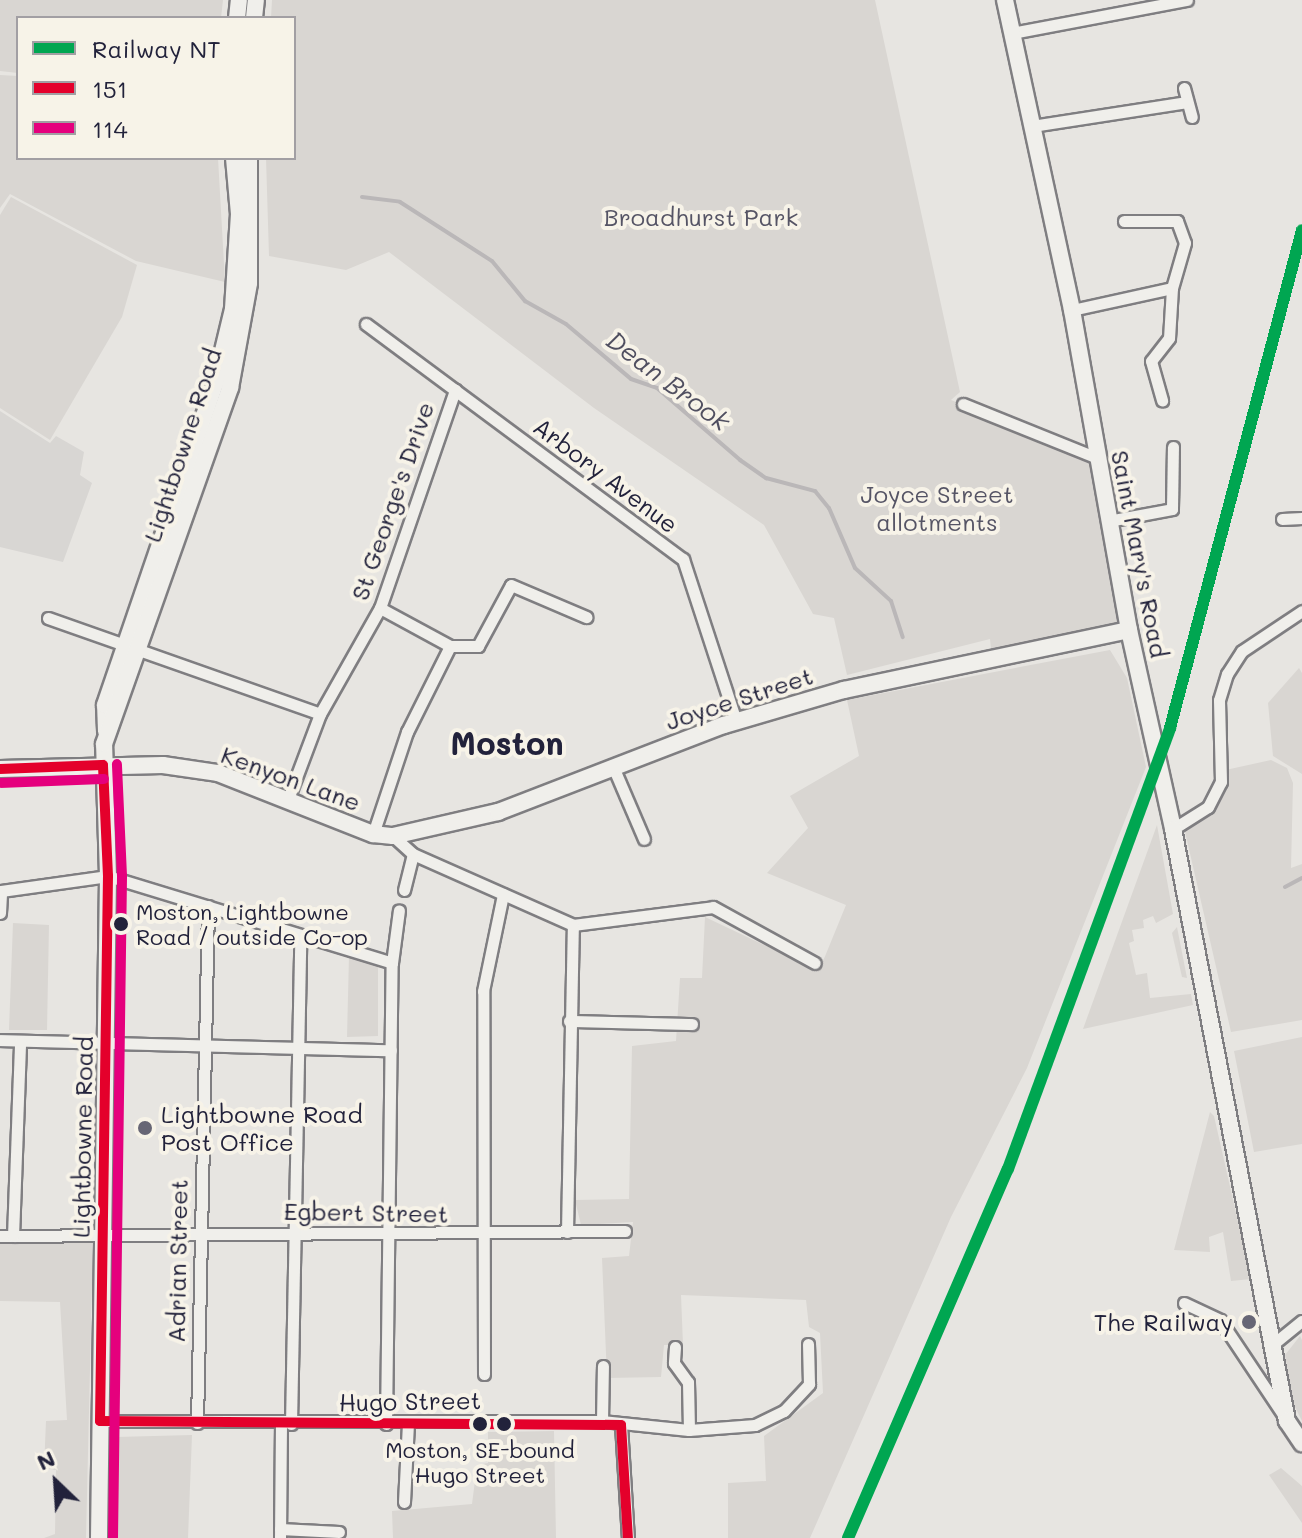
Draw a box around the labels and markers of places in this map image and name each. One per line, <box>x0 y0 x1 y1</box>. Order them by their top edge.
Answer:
place label: Moston, Lightbowne Road / outside Co-op <box>136 898 368 950</box>
marker: Moston, Lightbowne Road / outside Co-op <box>113 916 129 932</box>
place label: Lightbowne Road Post Office <box>161 1100 363 1156</box>
marker: Lightbowne Road Post Office <box>136 1119 154 1137</box>
place label: The Railway <box>1094 1308 1233 1336</box>
marker: The Railway <box>1240 1313 1258 1331</box>
marker: Moston, SE-bound Hugo Street <box>472 1416 488 1432</box>
unlabelled marker <box>496 1416 512 1432</box>
place label: Moston, SE-bound Hugo Street <box>385 1436 575 1488</box>

